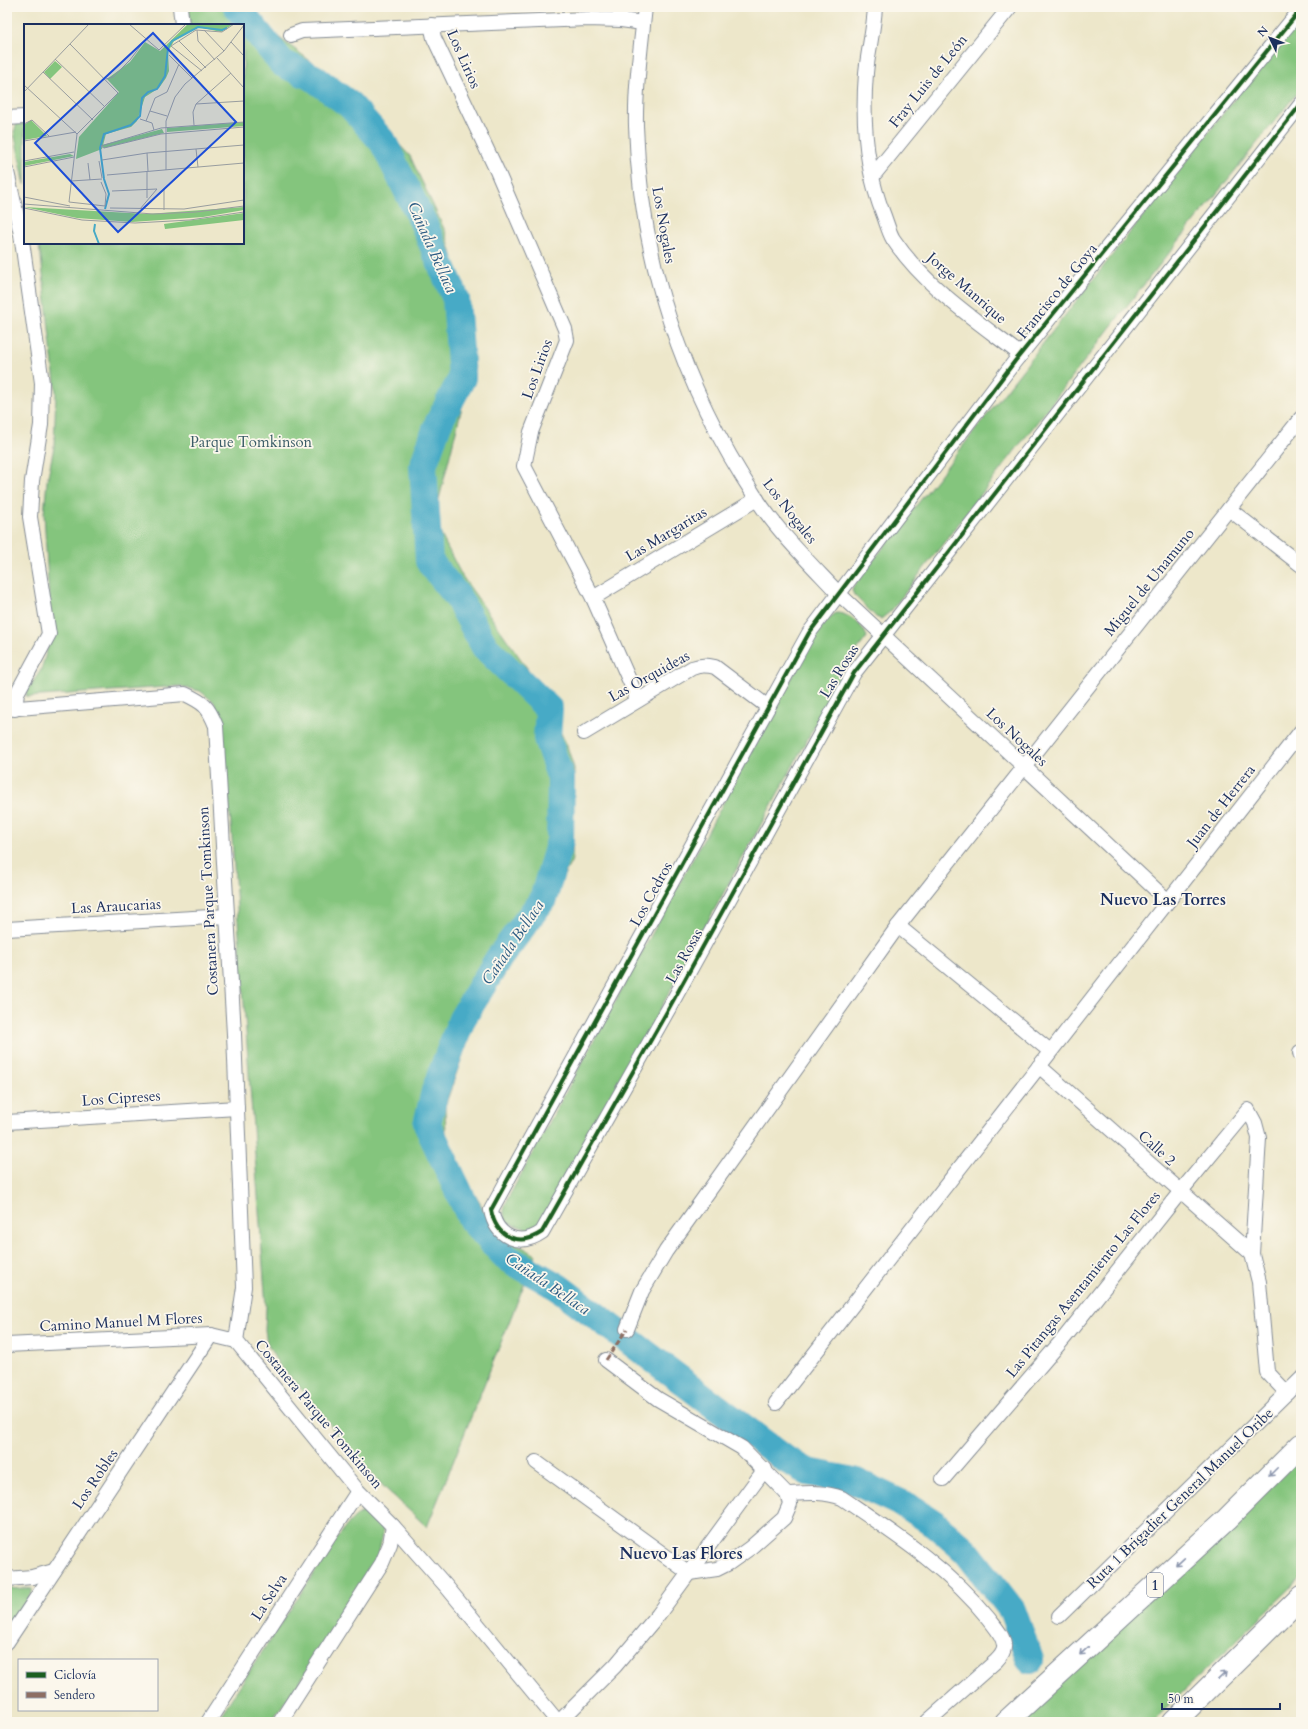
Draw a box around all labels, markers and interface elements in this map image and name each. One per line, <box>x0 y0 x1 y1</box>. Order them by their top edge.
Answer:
north arrow <box>1250 18 1290 58</box>
text: N <box>1254 23 1272 40</box>
inset map <box>24 24 244 244</box>
street label: Los Lirios <box>442 26 486 92</box>
street label: Fray Luis de León <box>884 30 972 132</box>
street label: Los Nogales <box>647 185 681 265</box>
water label: Cañada Bellaca <box>402 198 462 297</box>
street label: Francisco de Goya <box>1012 239 1102 343</box>
street label: Jorge Manrique <box>921 246 1011 328</box>
street label: Los Lirios <box>517 336 557 402</box>
park label: Parque Tomkinson <box>190 432 313 452</box>
street label: Los Nogales <box>758 474 822 548</box>
street label: Las Margaritas <box>622 502 710 566</box>
street label: Miguel de Unamuno <box>1099 524 1199 640</box>
street label: Las Rosas <box>815 640 863 702</box>
street label: Las Orquideas <box>605 645 693 707</box>
street label: Los Nogales <box>982 703 1052 771</box>
street label: Juan de Herrera <box>1181 760 1260 853</box>
street label: Costanera Parque Tomkinson <box>193 806 223 996</box>
street label: Los Cedros <box>625 858 677 930</box>
district label: Nuevo Las Torres <box>1100 889 1226 911</box>
street label: Las Araucarias <box>71 894 161 918</box>
water label: Cañada Bellaca <box>476 896 549 989</box>
street label: Las Rosas <box>661 925 707 987</box>
street label: Los Cipreses <box>81 1085 161 1111</box>
street label: Calle 2 <box>1134 1126 1180 1170</box>
street label: Las Pitangas Asentamiento Las Flores <box>1001 1186 1165 1382</box>
water label: Cañada Bellaca <box>501 1247 594 1320</box>
street label: Camino Manuel M Flores <box>39 1308 203 1336</box>
street label: Costanera Parque Tomkinson <box>251 1335 388 1493</box>
street label: Ruta 1 Brigadier General Manuel Oribe <box>1083 1404 1277 1592</box>
street label: Los Robles <box>68 1445 122 1513</box>
one-way arrow <box>1268 1467 1278 1477</box>
district label: Nuevo Las Flores <box>619 1543 743 1565</box>
one-way arrow <box>1175 1558 1185 1567</box>
street label: La Selva <box>247 1569 292 1624</box>
road number: 1 <box>1147 1573 1163 1597</box>
one-way arrow <box>1079 1646 1089 1655</box>
legend <box>18 1659 158 1711</box>
text: Ciclovía <box>54 1667 97 1683</box>
one-way arrow <box>1217 1671 1227 1681</box>
scale bar <box>1162 1685 1280 1711</box>
text: Sendero <box>54 1687 95 1703</box>
text: 50 m <box>1168 1691 1195 1707</box>

